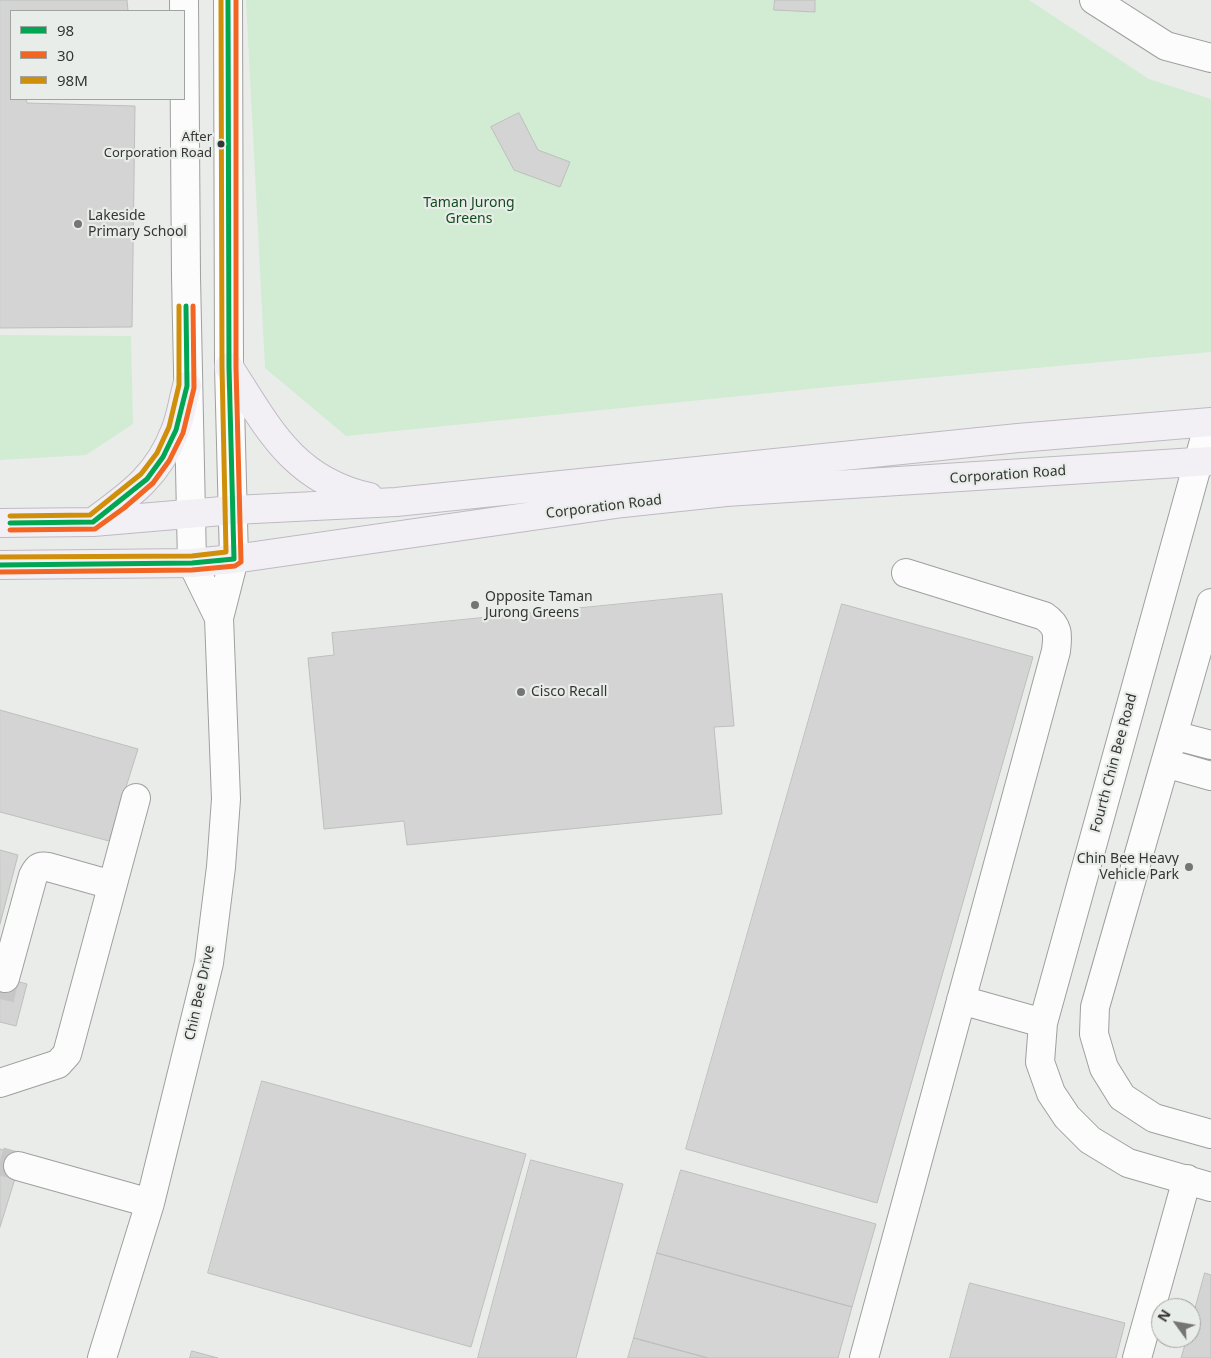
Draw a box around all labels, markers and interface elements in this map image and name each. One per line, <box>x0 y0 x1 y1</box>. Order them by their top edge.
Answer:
legend <box>10 10 185 100</box>
text: 98 <box>57 20 74 40</box>
text: 30 <box>57 45 74 65</box>
text: 98M <box>57 70 88 90</box>
place label: After Corporation Road <box>104 129 212 160</box>
marker: After Corporation Road <box>216 139 226 149</box>
park label: Taman Jurong Greens <box>423 195 515 228</box>
place label: Lakeside Primary School <box>88 208 187 240</box>
marker: Lakeside Primary School <box>72 218 84 230</box>
street label: Corporation Road <box>949 463 1067 487</box>
street label: Corporation Road <box>545 492 663 522</box>
place label: Opposite Taman Jurong Greens <box>485 589 593 622</box>
marker: Opposite Taman Jurong Greens <box>469 599 481 611</box>
place label: Cisco Recall <box>531 684 607 700</box>
marker: Cisco Recall <box>515 686 527 698</box>
street label: Fourth Chin Bee Road <box>1087 692 1141 834</box>
place label: Chin Bee Heavy Vehicle Park <box>1077 851 1179 884</box>
marker: Chin Bee Heavy Vehicle Park <box>1183 861 1195 873</box>
street label: Chin Bee Drive <box>182 944 218 1042</box>
north arrow <box>1151 1298 1201 1348</box>
text: N <box>1153 1305 1175 1325</box>

